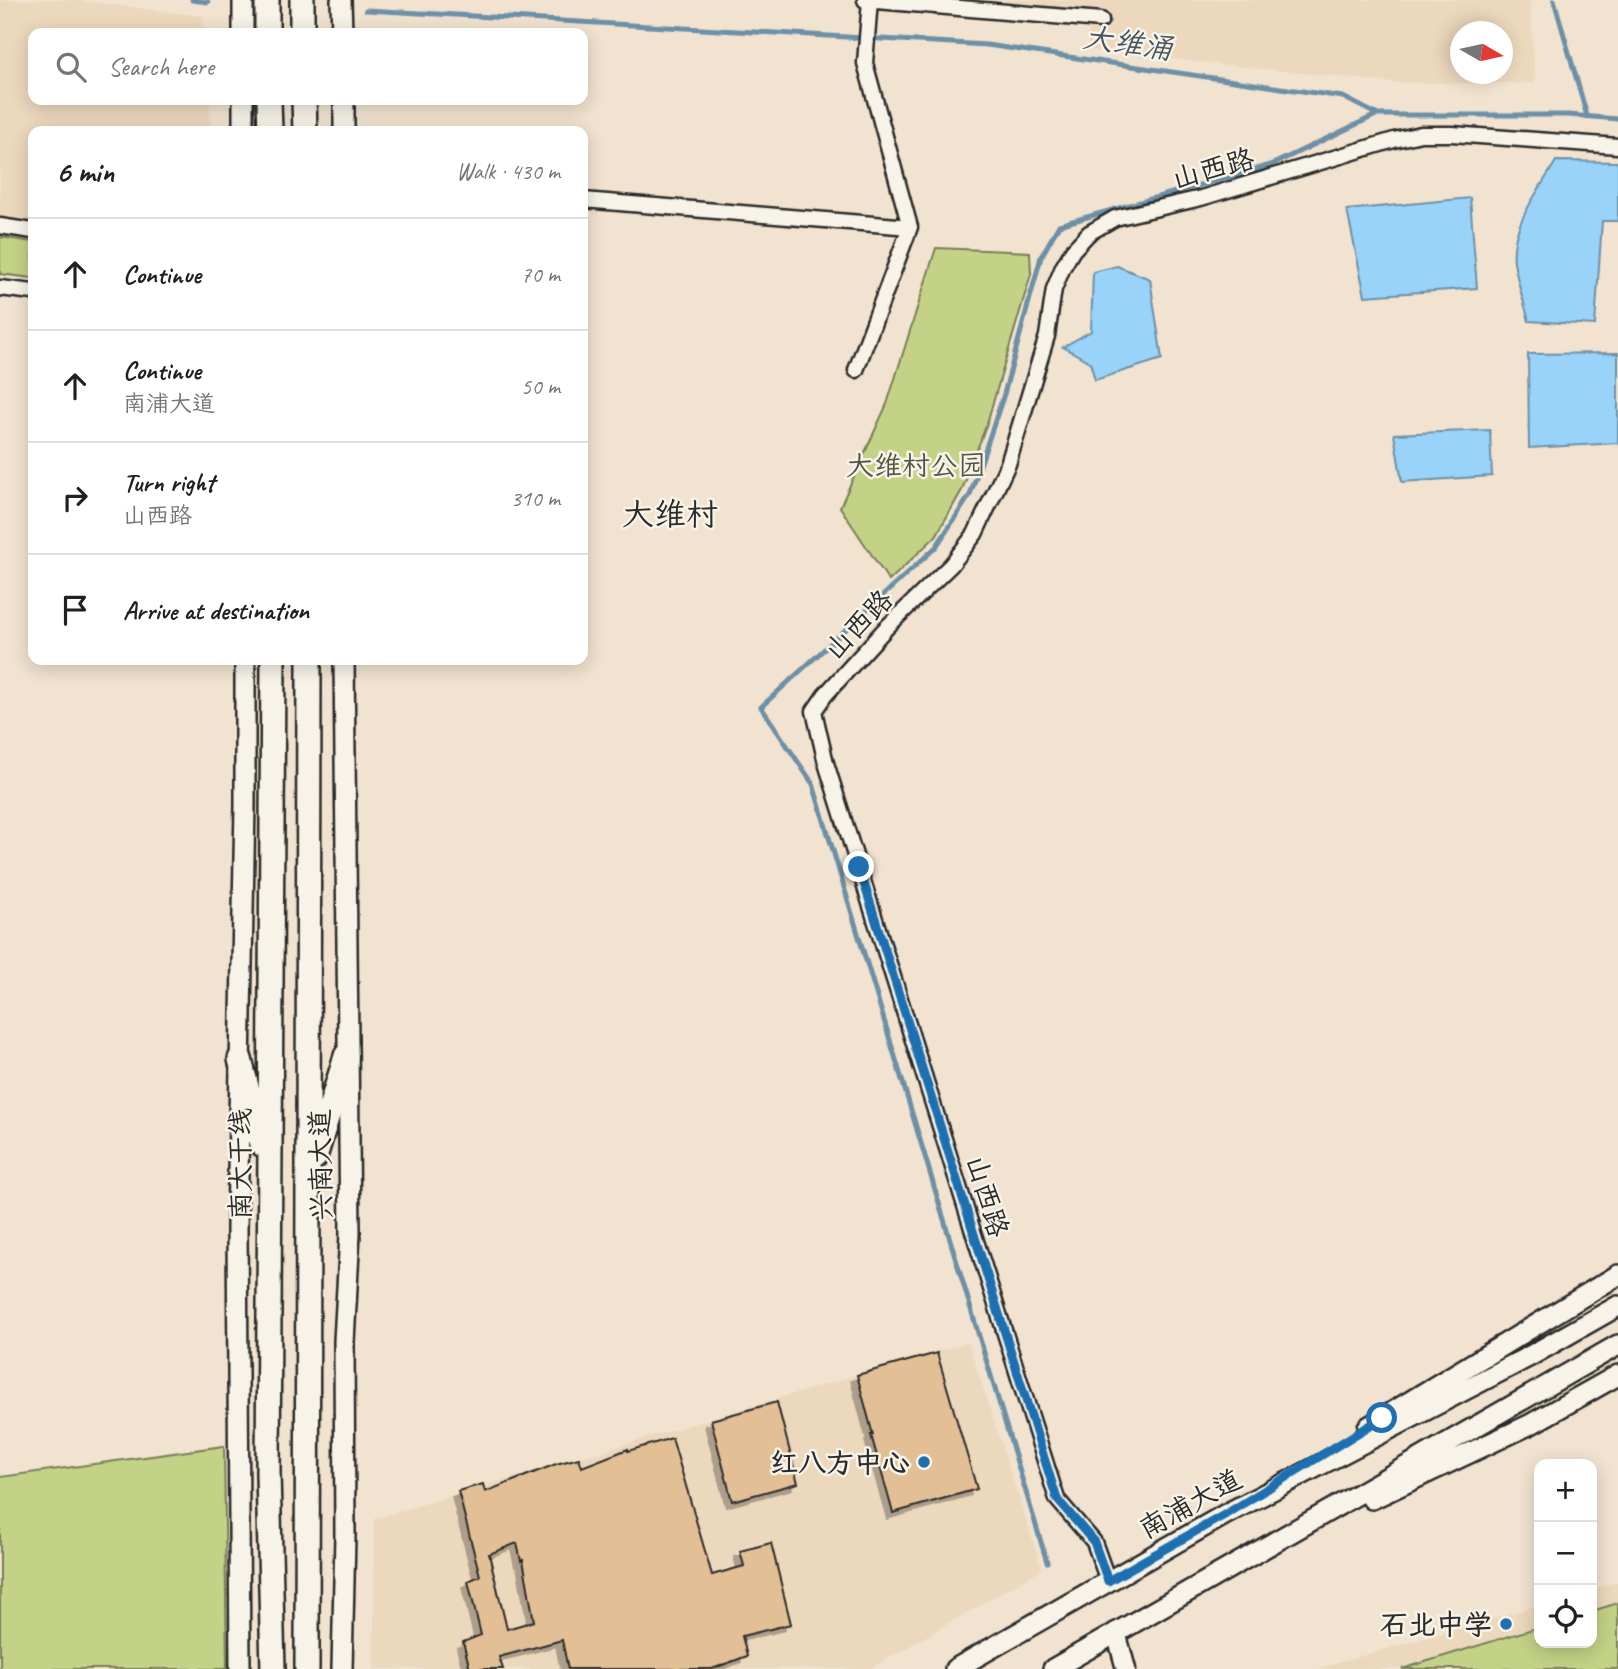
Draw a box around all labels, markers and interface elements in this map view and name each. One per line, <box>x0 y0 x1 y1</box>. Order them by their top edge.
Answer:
water label: 大维涌 <box>1081 18 1176 68</box>
north arrow <box>1450 21 1513 84</box>
search box <box>28 28 588 105</box>
icon: search <box>52 48 90 86</box>
text: Search here <box>108 50 214 83</box>
street label: 山西路 <box>1168 141 1258 196</box>
text: 6 min <box>56 153 114 191</box>
text: Walk · 430 m <box>456 157 560 186</box>
icon: ahead <box>56 255 94 293</box>
text: Continue <box>123 258 201 291</box>
text: 70 m <box>521 260 560 289</box>
text: Continue <box>123 354 201 387</box>
icon: ahead <box>56 367 94 405</box>
text: 50 m <box>521 372 560 401</box>
text: 南浦大道 <box>123 389 215 418</box>
park label: 大维村公园 <box>846 448 986 483</box>
text: Turn right <box>123 466 214 499</box>
icon: right <box>56 479 94 517</box>
text: 310 m <box>511 484 560 513</box>
district label: 大维村 <box>622 494 718 535</box>
text: 山西路 <box>123 501 192 530</box>
street label: 山西路 <box>817 582 900 667</box>
icon: arrive <box>56 591 94 629</box>
text: Arrive at destination <box>123 594 309 627</box>
route end <box>843 851 874 882</box>
street label: 南大干线 <box>223 1108 258 1220</box>
street label: 兴南大道 <box>302 1109 339 1221</box>
street label: 山西路 <box>959 1151 1017 1241</box>
route start <box>1366 1402 1397 1433</box>
place label: 红八方中心 <box>770 1445 910 1480</box>
marker: 红八方中心 <box>916 1454 932 1470</box>
map controls <box>1534 1459 1597 1648</box>
button: + <box>1534 1459 1597 1522</box>
street label: 南浦大道 <box>1133 1461 1248 1546</box>
button: − <box>1534 1522 1597 1585</box>
button: locate <box>1534 1585 1597 1648</box>
place label: 石北中学 <box>1380 1607 1492 1642</box>
marker: 石北中学 <box>1498 1616 1514 1632</box>

